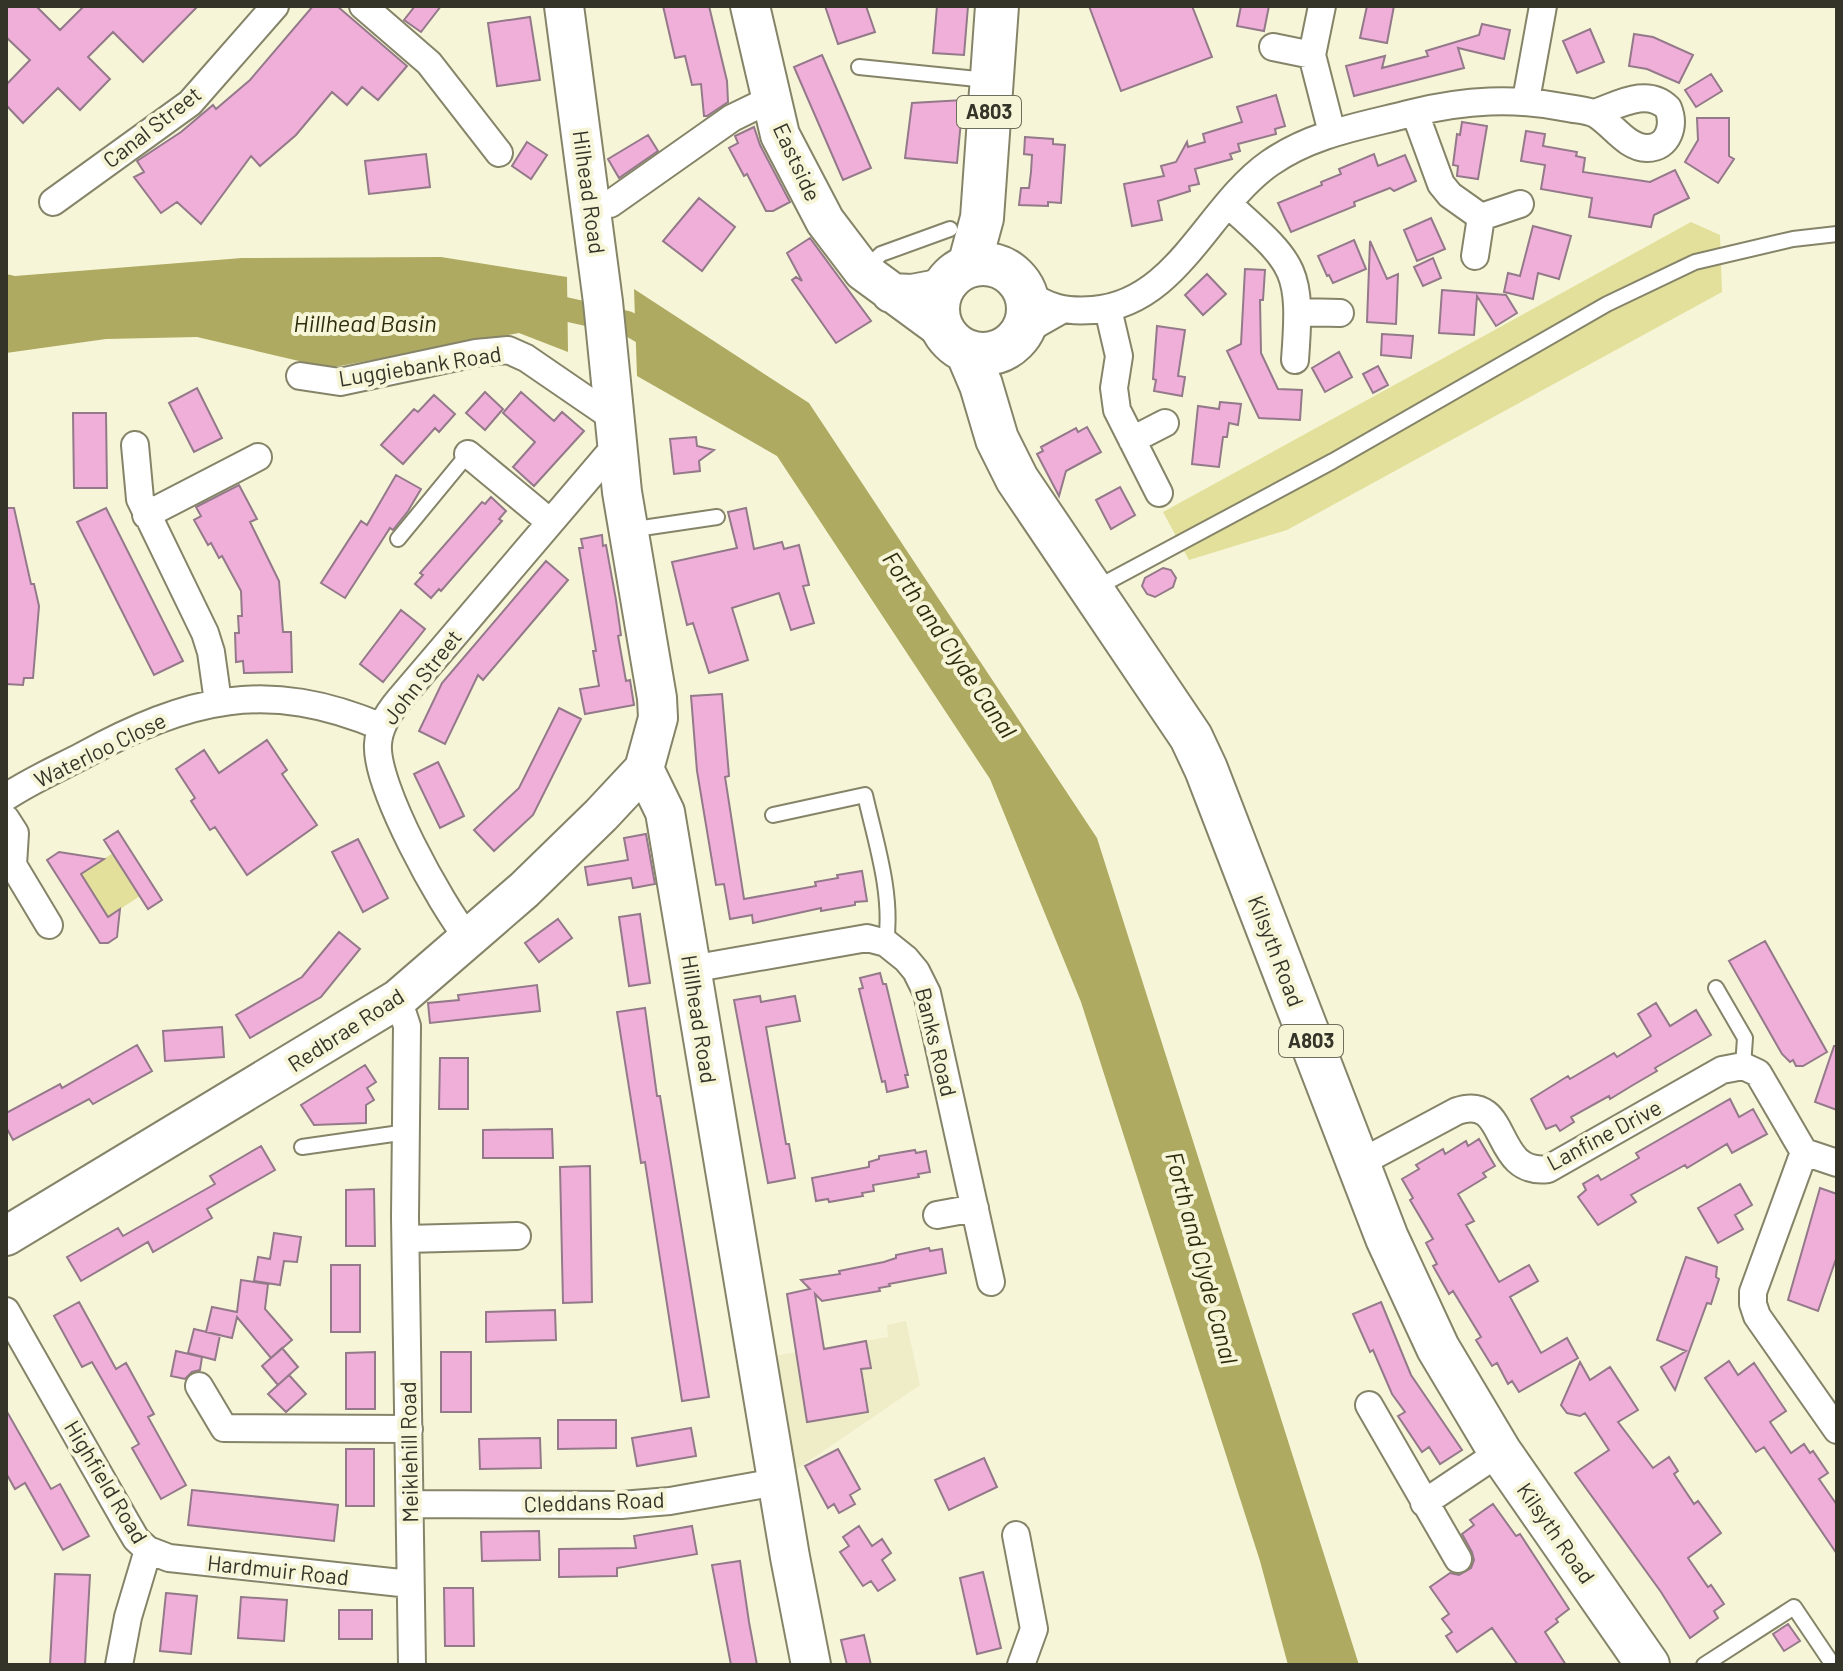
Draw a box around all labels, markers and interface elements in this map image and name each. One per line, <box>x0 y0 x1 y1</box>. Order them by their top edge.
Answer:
street label: Canal Street <box>97 80 206 172</box>
road number: A803 <box>957 96 1021 128</box>
street label: Eastside <box>769 118 827 205</box>
street label: Hilhead Road <box>568 128 612 255</box>
water label: Hillhead Basin <box>293 308 437 337</box>
street label: Luggiebank Road <box>337 339 503 391</box>
water label: Forth and Clyde Canal <box>877 545 1024 743</box>
street label: John Street <box>376 624 466 729</box>
street label: Waterloo Close <box>30 706 170 792</box>
street label: Kilsyth Road <box>1244 891 1310 1010</box>
street label: Hillhead Road <box>677 953 723 1085</box>
street label: Redbrae Road <box>283 982 408 1076</box>
street label: Banks Road <box>911 985 963 1099</box>
road number: A803 <box>1279 1025 1343 1057</box>
street label: Lanfine Drive <box>1542 1093 1665 1175</box>
water label: Forth and Clyde Canal <box>1160 1148 1245 1368</box>
street label: Meiklehill Road <box>394 1381 422 1523</box>
street label: Highfield Road <box>60 1415 154 1548</box>
street label: Kilsyth Road <box>1513 1477 1601 1588</box>
street label: Cleddans Road <box>523 1486 665 1516</box>
street label: Hardmuir Road <box>206 1549 350 1589</box>

